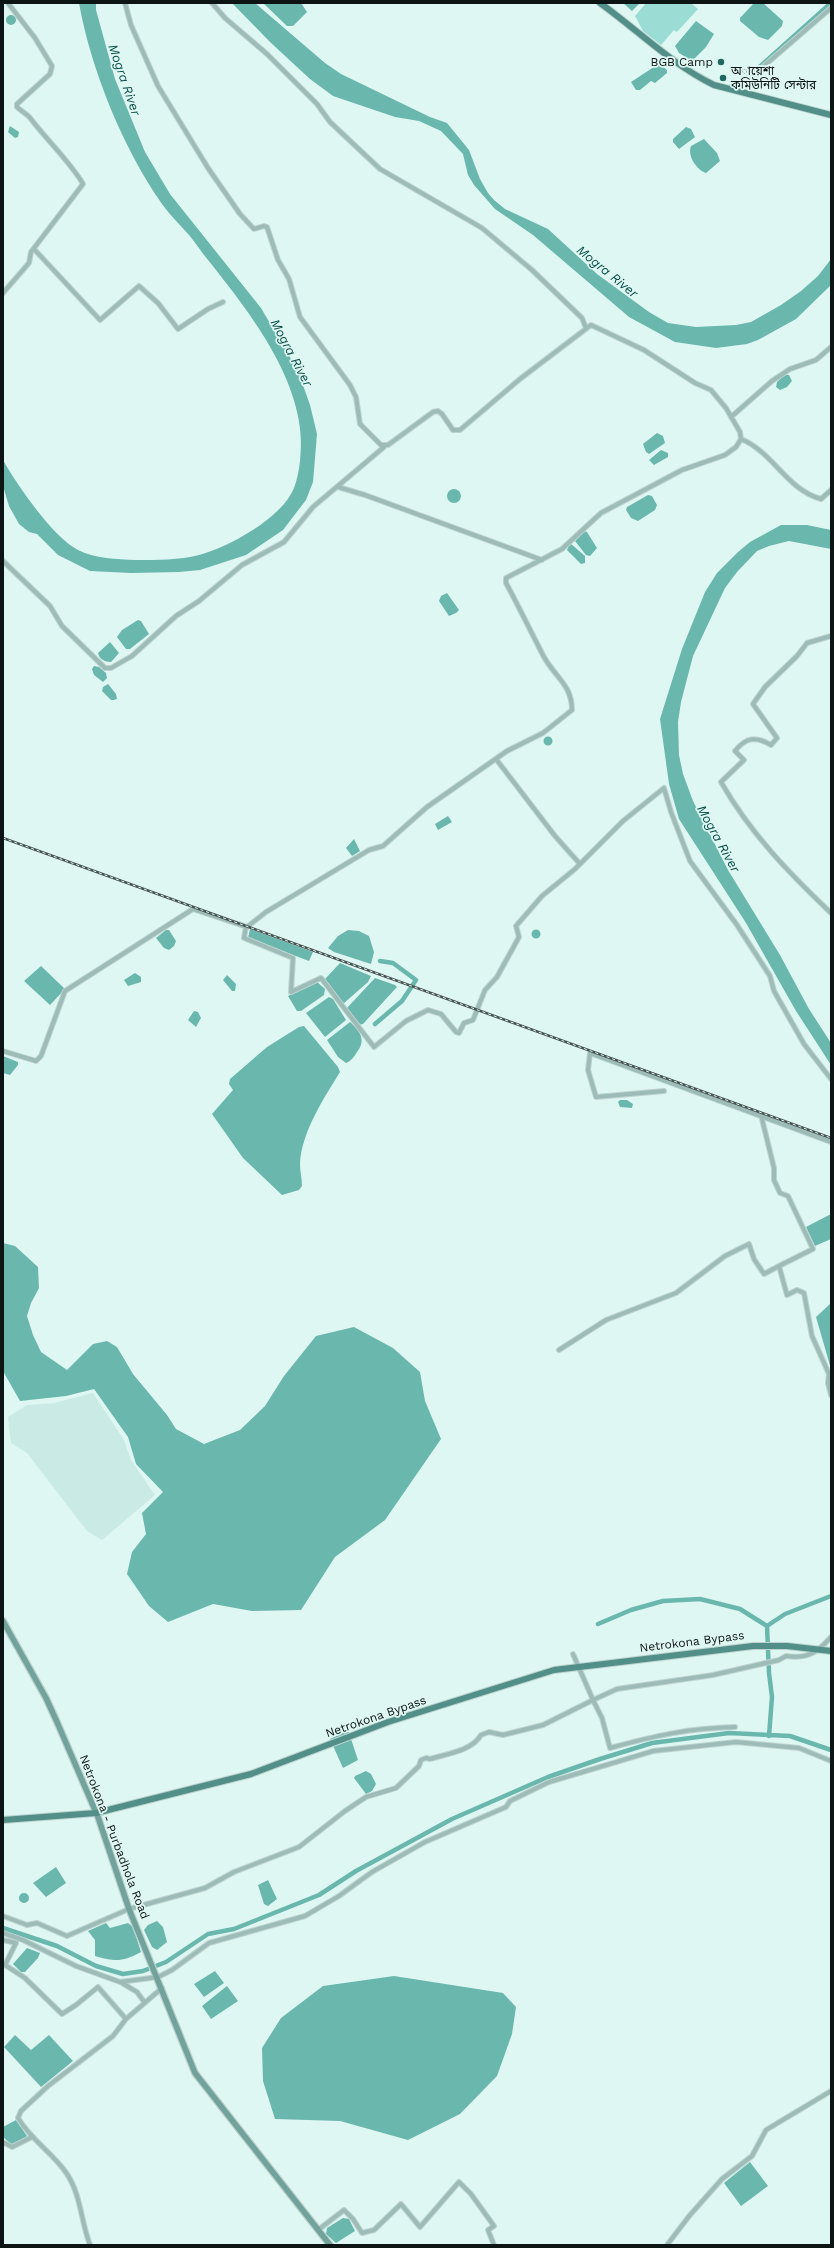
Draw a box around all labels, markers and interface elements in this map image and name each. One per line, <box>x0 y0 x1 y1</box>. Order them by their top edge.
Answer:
water label: Mogra River <box>105 42 143 118</box>
place label: BGB Camp <box>651 55 713 69</box>
marker: BGB Camp <box>716 57 726 67</box>
place label: অায়েশা কমিউনিটি সেন্টার <box>731 64 816 92</box>
marker: অায়েশা কমিউনিটি সেন্টার <box>718 73 728 83</box>
water label: Mogra River <box>573 243 641 301</box>
water label: Mogra River <box>267 316 315 390</box>
water label: Mogra River <box>693 803 743 875</box>
street label: Netrokona Bypass <box>639 1628 745 1656</box>
street label: Netrokona Bypass <box>324 1693 428 1741</box>
street label: Netrokona - Purbadhola Road <box>76 1753 152 1921</box>

